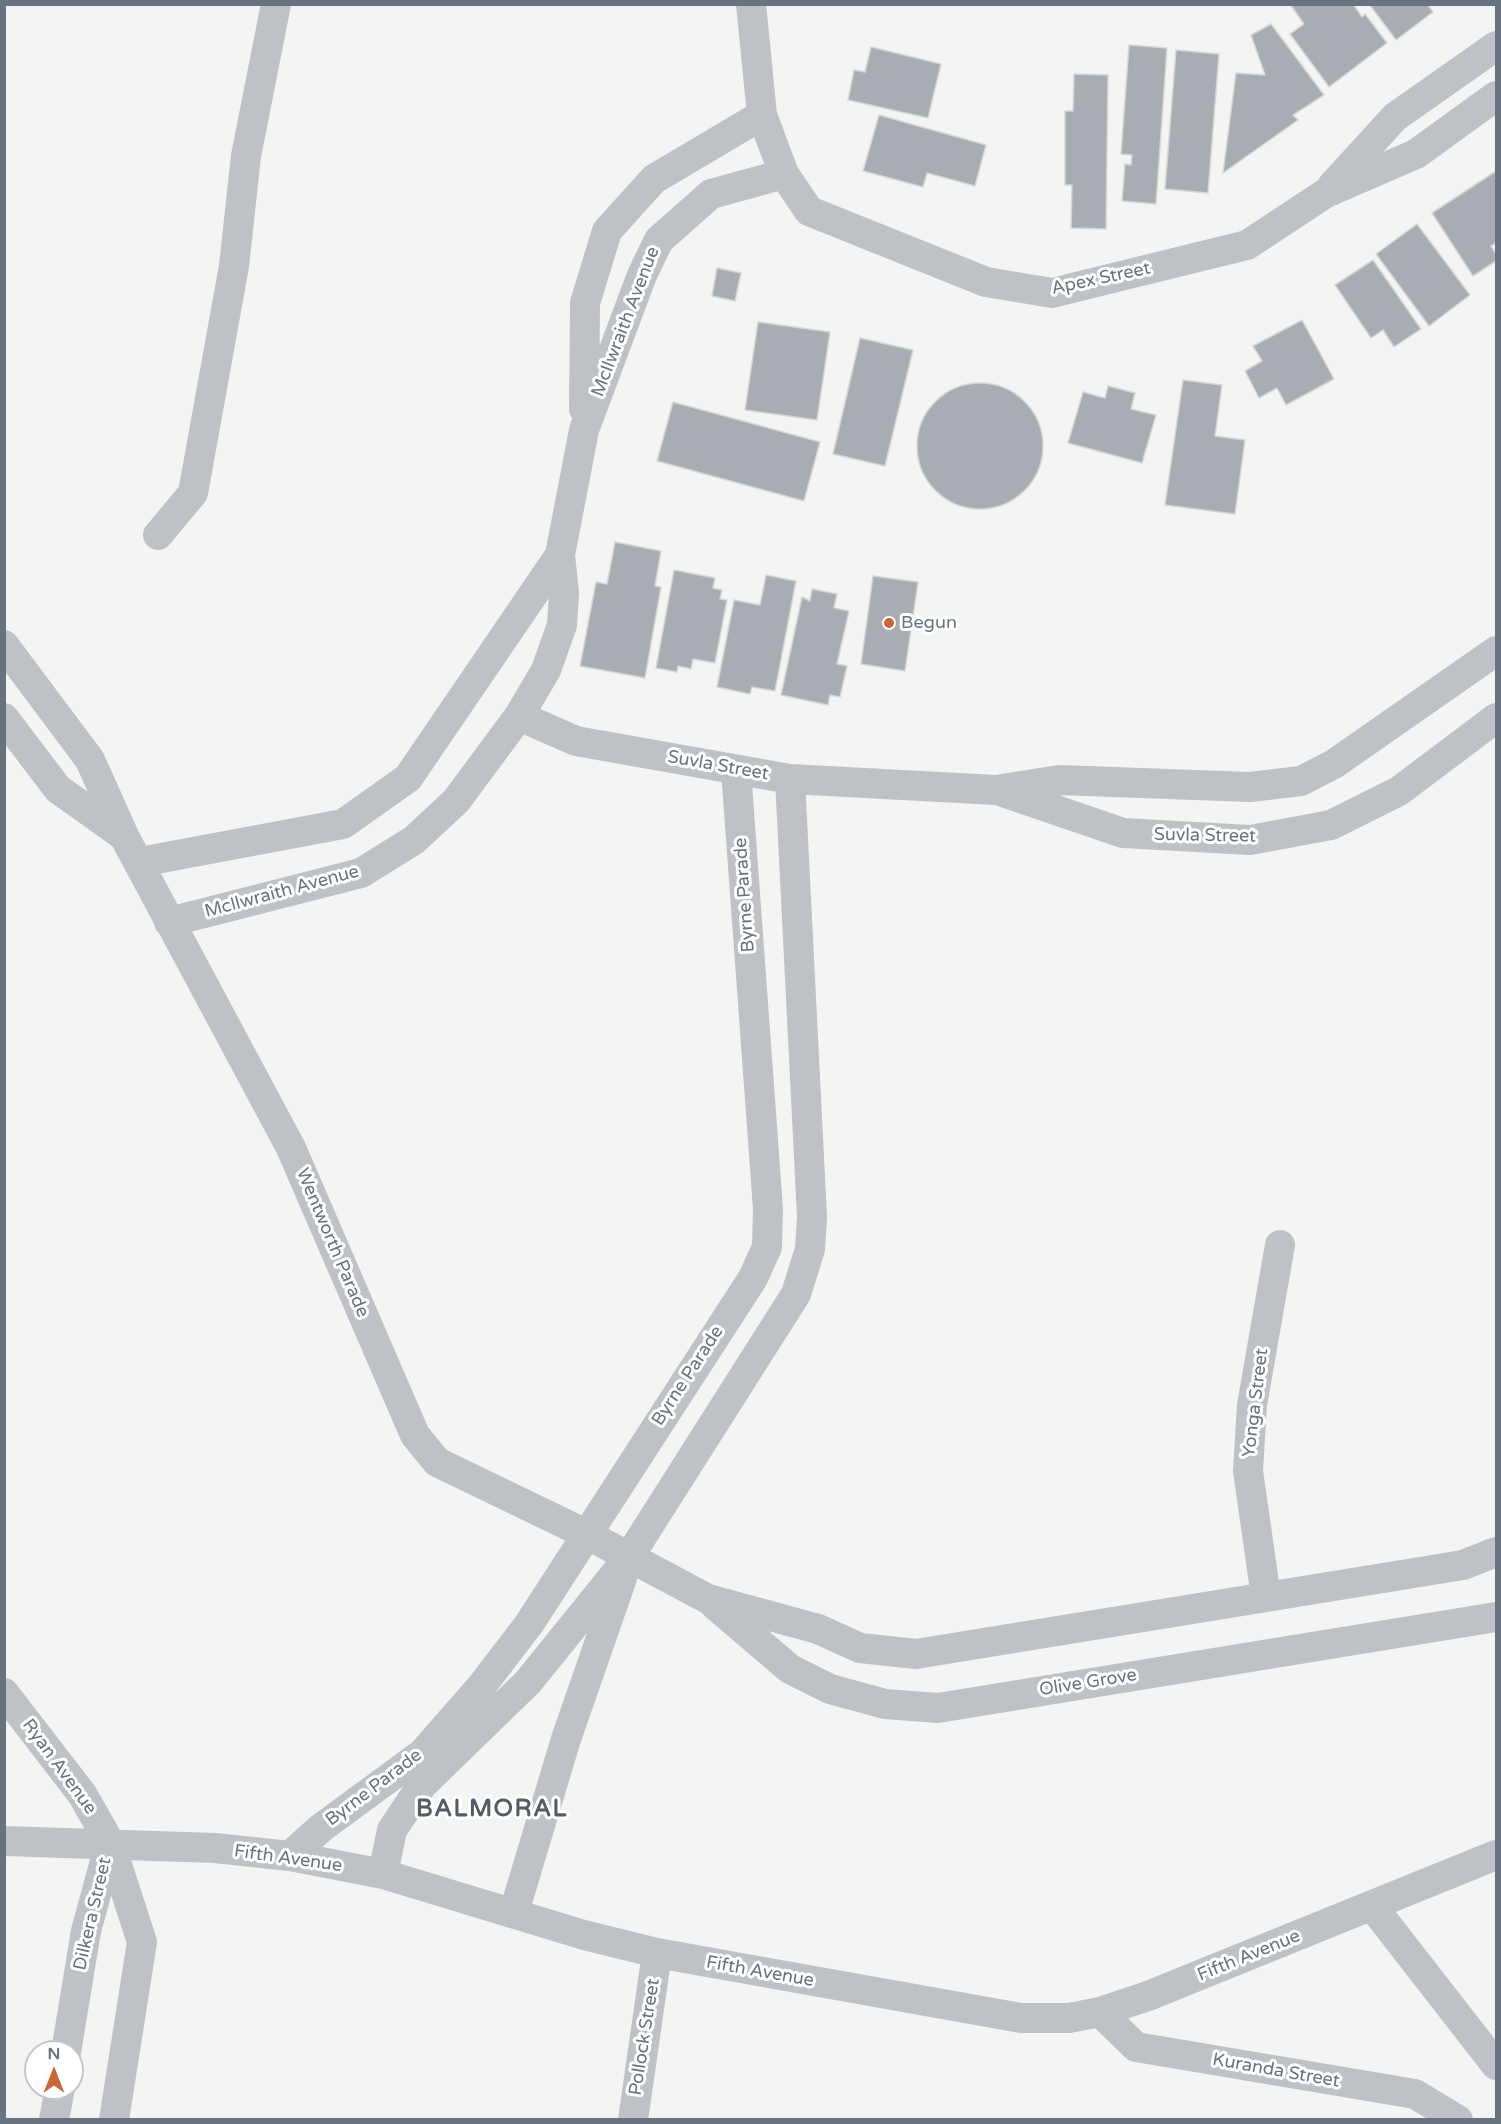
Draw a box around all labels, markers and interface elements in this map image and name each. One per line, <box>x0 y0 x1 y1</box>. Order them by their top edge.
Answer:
street label: McIlwraith Avenue <box>587 244 665 400</box>
street label: Apex Street <box>1050 258 1152 300</box>
place label: Begun <box>901 612 957 634</box>
marker: Begun <box>882 616 896 630</box>
street label: Suvla Street <box>666 746 770 786</box>
street label: Suvla Street <box>1154 824 1256 848</box>
street label: Byrne Parade <box>730 837 760 953</box>
street label: McIlwraith Avenue <box>202 861 362 923</box>
street label: Wentworth Parade <box>291 1165 373 1321</box>
street label: Byrne Parade <box>648 1322 728 1430</box>
street label: Yonga Street <box>1239 1347 1273 1459</box>
street label: Olive Grove <box>1038 1665 1138 1701</box>
street label: Ryan Avenue <box>17 1715 101 1819</box>
street label: Byrne Parade <box>322 1745 426 1831</box>
district label: BALMORAL <box>416 1796 568 1824</box>
street label: Fifth Avenue <box>233 1841 343 1877</box>
street label: Dilkera Street <box>70 1855 116 1973</box>
street label: Fifth Avenue <box>1194 1926 1304 1986</box>
street label: Fifth Avenue <box>705 1952 815 1992</box>
street label: Pollock Street <box>625 1977 665 2097</box>
north arrow <box>24 2040 84 2100</box>
text: N <box>48 2044 60 2064</box>
street label: Kuranda Street <box>1211 2049 1341 2093</box>

